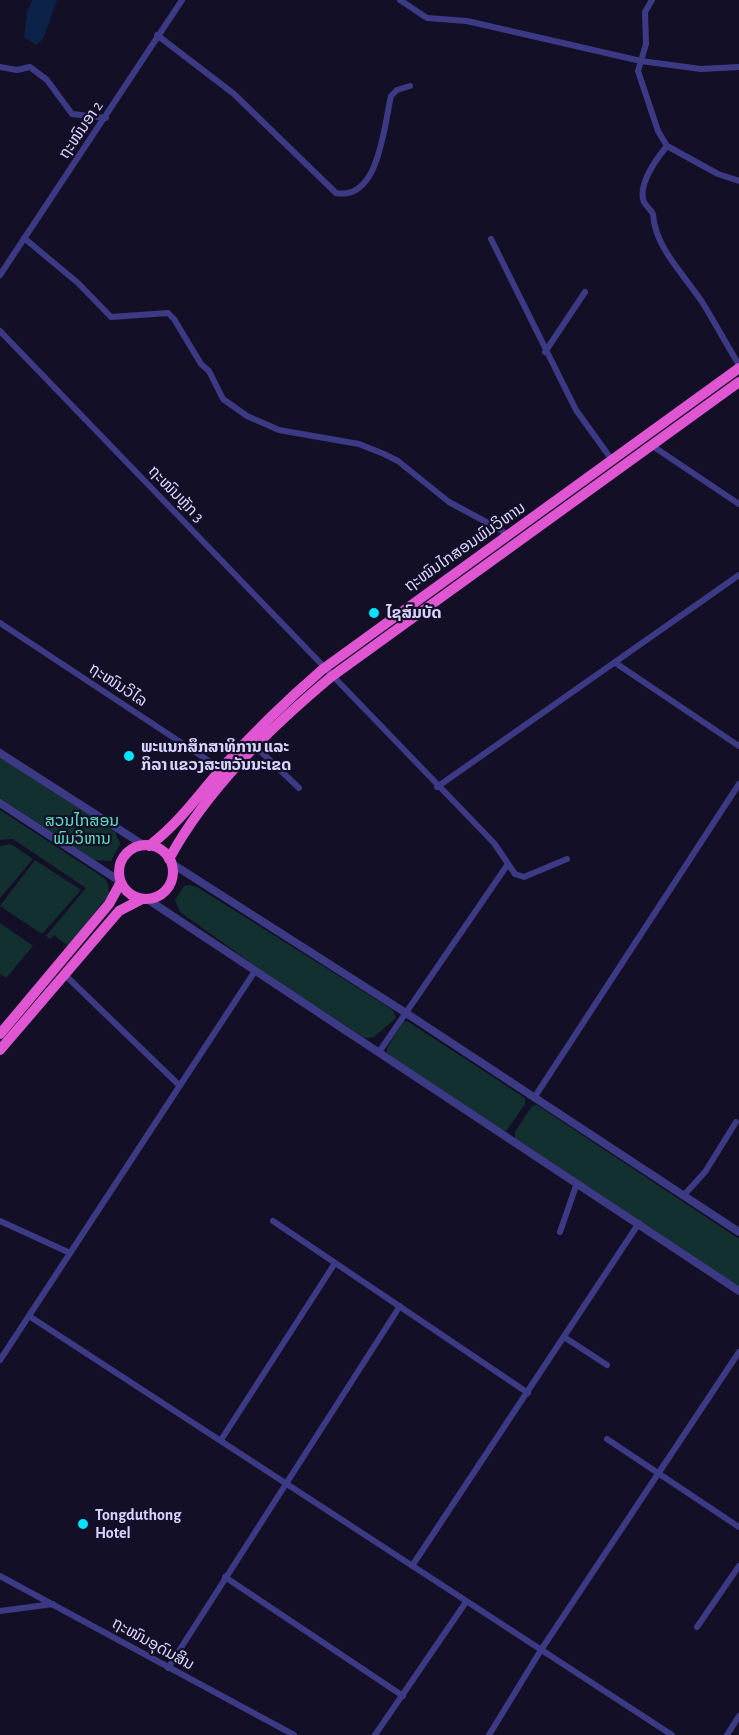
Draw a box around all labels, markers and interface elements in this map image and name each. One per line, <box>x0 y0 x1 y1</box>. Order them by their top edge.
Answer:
street label: ຖະໜົນອາ 2 <box>55 97 107 163</box>
street label: ຖະໜົນຫຼັກ 3 <box>144 461 208 527</box>
street label: ຖະໜົນໄກສອນພົມວິຫານ <box>401 498 529 596</box>
place label: ໄຊສົມບັດ <box>386 603 442 623</box>
marker: ໄຊສົມບັດ <box>367 606 381 620</box>
street label: ຖະໜົນວິໄລ <box>85 659 151 711</box>
place label: ພະແນກສຶກສາທິການ ແລະ ກິລາ ແຂວງສະຫວັນນະເຂດ <box>141 737 291 775</box>
marker: ພະແນກສຶກສາທິການ ແລະ ກິລາ ແຂວງສະຫວັນນະເຂດ <box>122 749 136 763</box>
park label: ສວນໄກສອນ ພົມວິຫານ <box>45 811 119 849</box>
place label: Tongduthong Hotel <box>95 1505 181 1543</box>
marker: Tongduthong Hotel <box>76 1517 90 1531</box>
street label: ຖະໜົນອຸດົມສິນ <box>109 1614 197 1674</box>

